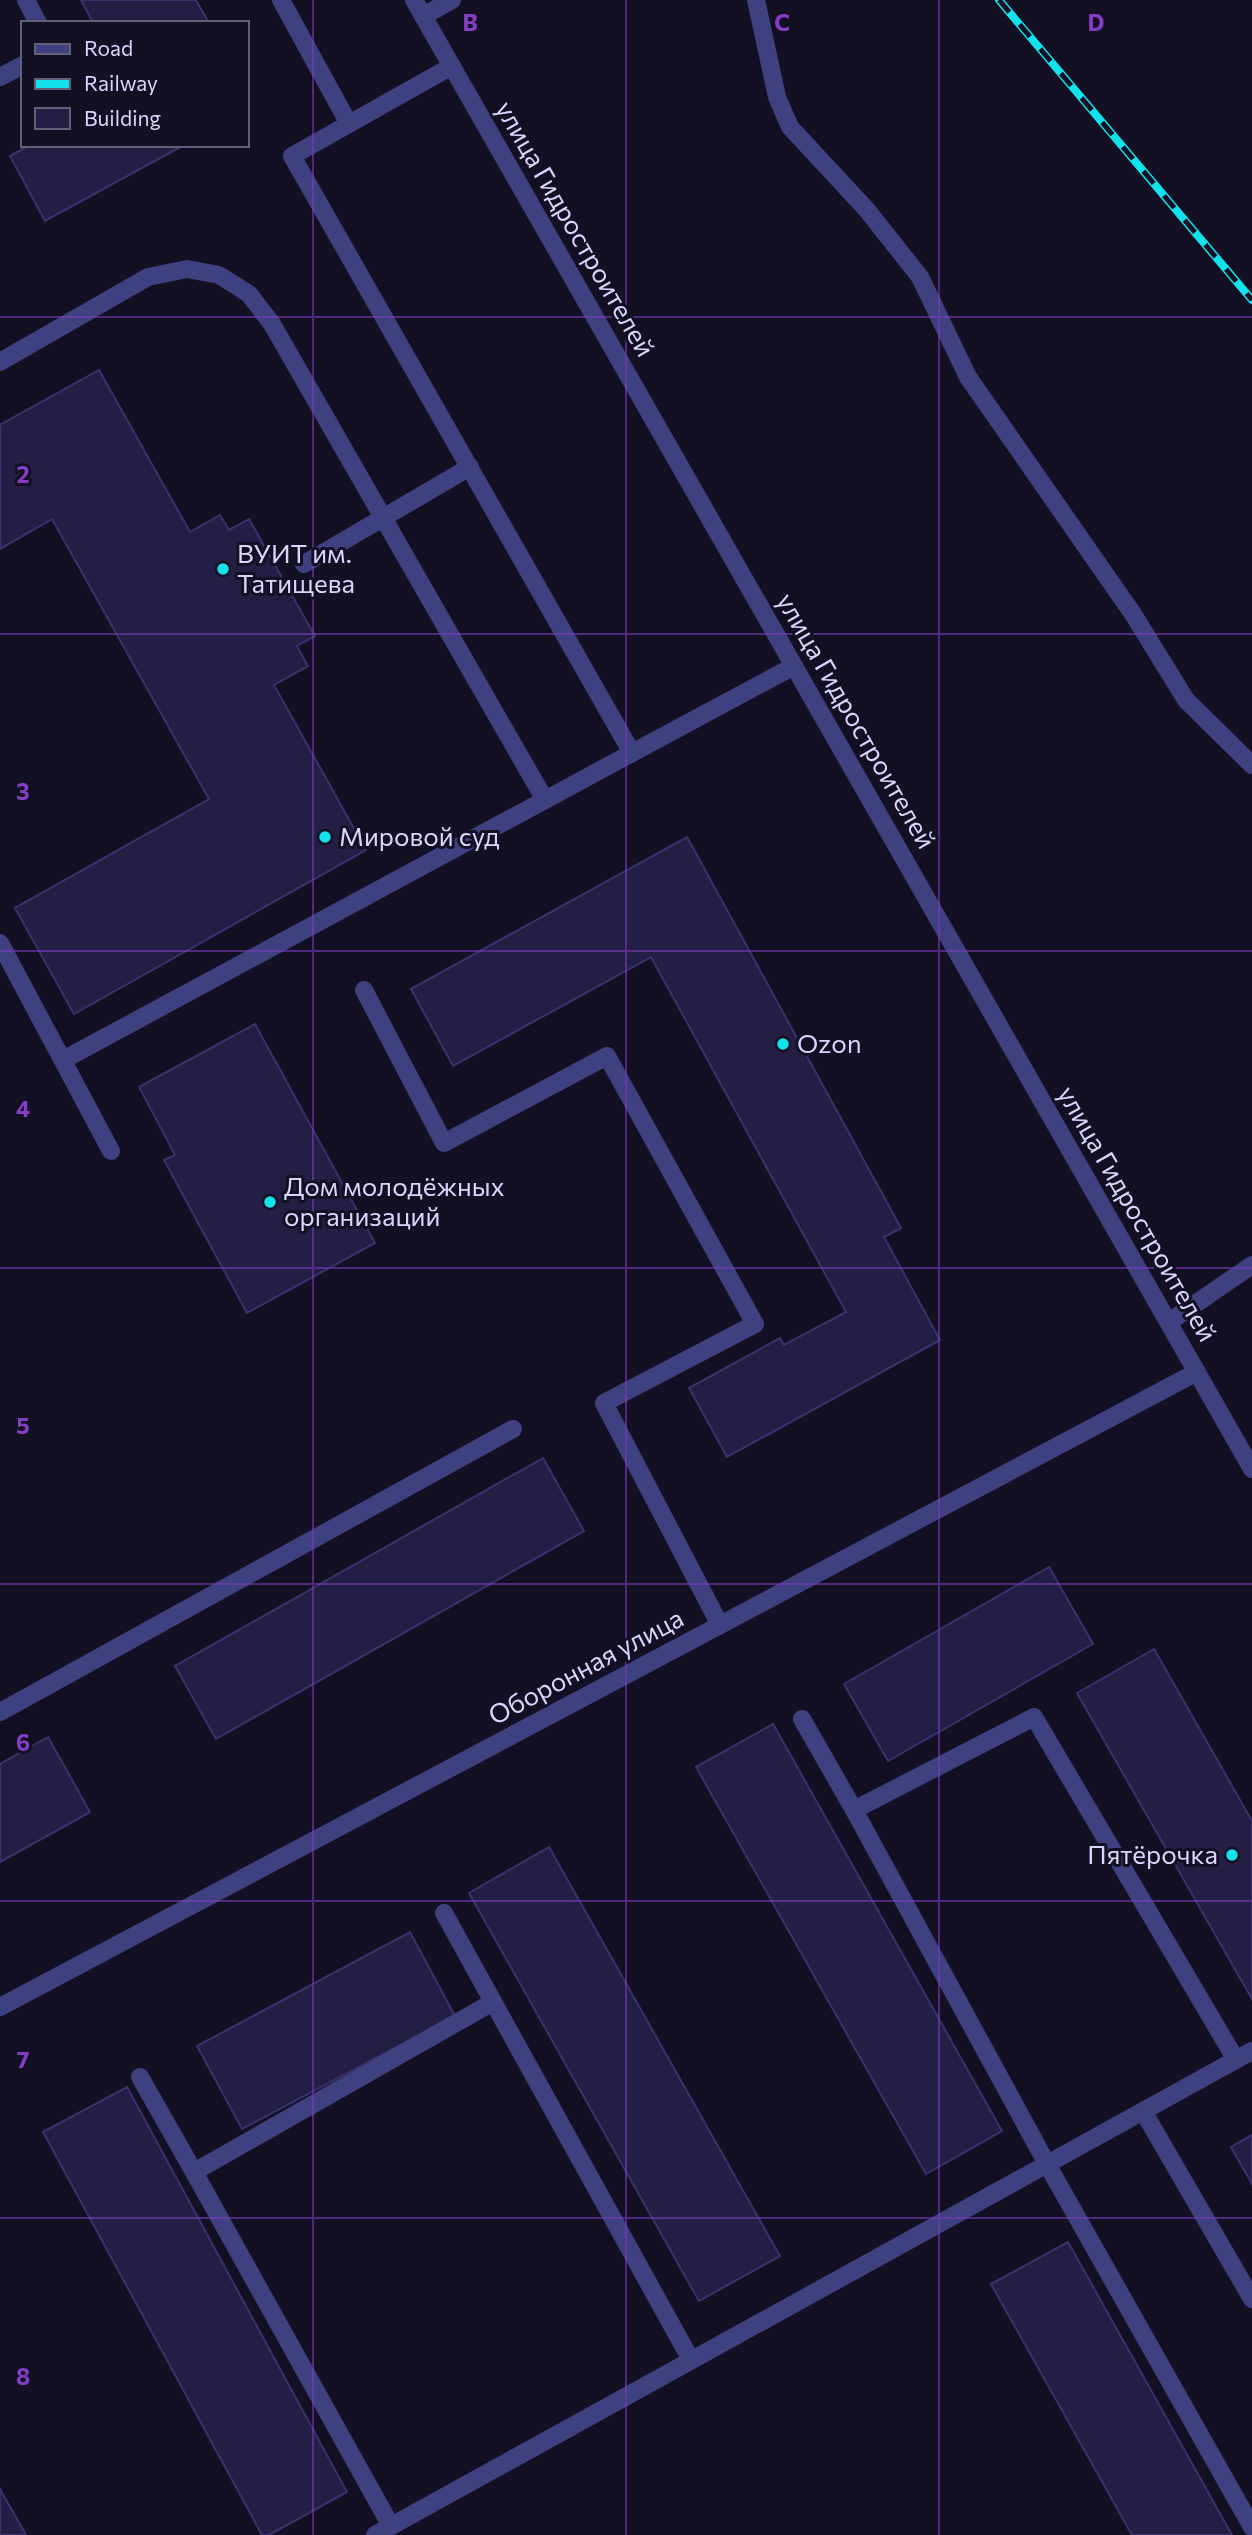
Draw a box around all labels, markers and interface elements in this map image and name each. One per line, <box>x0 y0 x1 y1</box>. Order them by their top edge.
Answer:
text: B <box>462 8 478 36</box>
text: C <box>774 8 790 36</box>
text: D <box>1088 8 1105 36</box>
legend <box>21 21 248 147</box>
text: Road <box>84 35 133 60</box>
text: Railway <box>84 70 158 95</box>
street label: улица Гидростроителей <box>490 95 662 361</box>
text: Building <box>84 105 161 130</box>
text: 2 <box>16 460 30 488</box>
place label: ВУИТ им. Татищева <box>237 537 355 598</box>
marker: ВУИТ им. Татищева <box>215 561 231 577</box>
street label: улица Гидростроителей <box>771 587 943 853</box>
text: 3 <box>16 777 30 805</box>
place label: Мировой суд <box>339 820 499 851</box>
marker: Мировой суд <box>317 829 333 845</box>
place label: Ozon <box>797 1027 862 1058</box>
marker: Ozon <box>775 1036 791 1052</box>
street label: улица Гидростроителей <box>1052 1080 1224 1346</box>
text: 4 <box>16 1094 30 1122</box>
place label: Дом молодёжных организаций <box>284 1170 505 1231</box>
marker: Дом молодёжных организаций <box>262 1194 278 1210</box>
text: 5 <box>16 1411 30 1439</box>
street label: Оборонная улица <box>483 1601 688 1730</box>
text: 6 <box>16 1728 30 1756</box>
place label: Пятёрочка <box>1087 1838 1218 1869</box>
marker: Пятёрочка <box>1224 1847 1240 1863</box>
text: 7 <box>17 2045 29 2073</box>
text: 8 <box>16 2362 30 2390</box>

